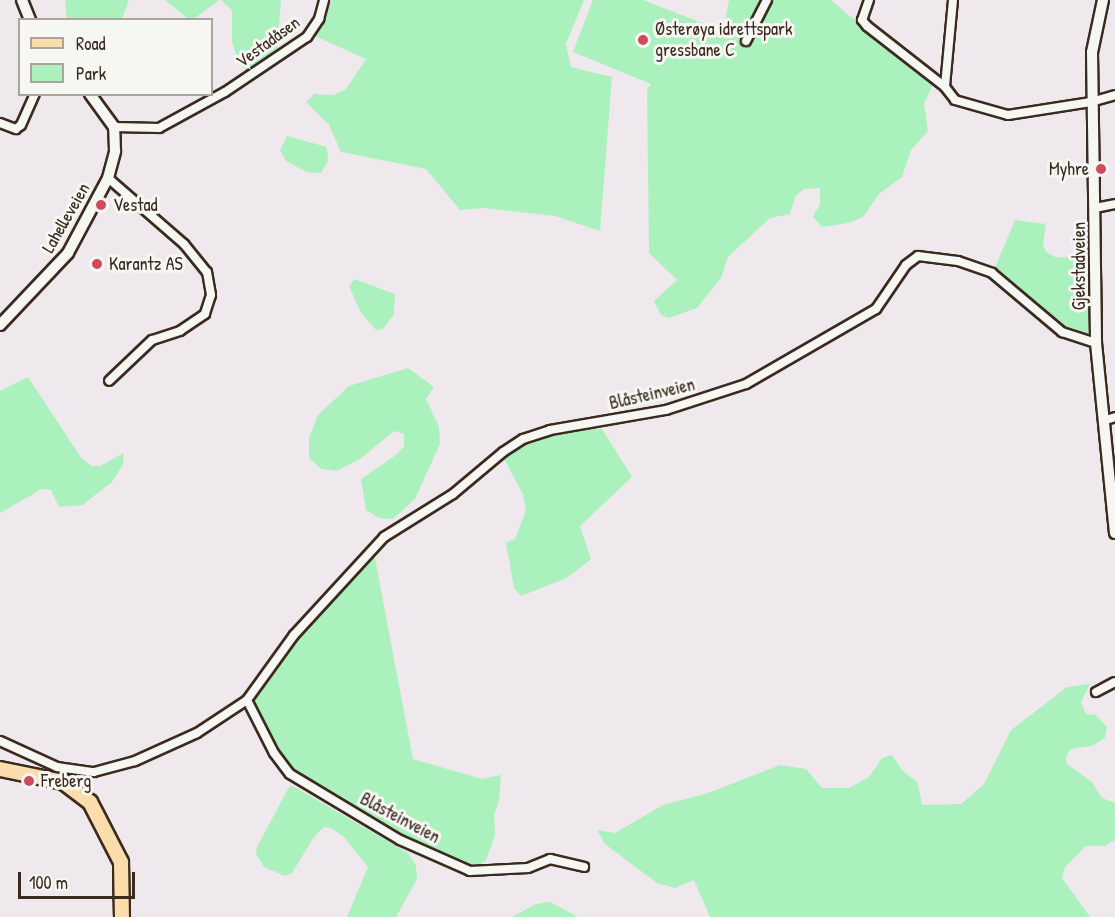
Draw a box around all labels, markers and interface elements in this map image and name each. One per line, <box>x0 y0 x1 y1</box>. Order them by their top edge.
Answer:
street label: Vestadåsen <box>232 12 304 72</box>
legend <box>18 18 213 96</box>
place label: Østerøya idrettspark gressbane C <box>655 19 792 62</box>
text: Road <box>76 31 106 56</box>
marker: Østerøya idrettspark gressbane C <box>636 33 650 47</box>
text: Park <box>76 61 106 86</box>
place label: Myhre <box>1049 158 1089 180</box>
marker: Myhre <box>1094 162 1108 176</box>
street label: Lahelleveien <box>37 179 95 257</box>
place label: Vestad <box>113 194 157 216</box>
marker: Vestad <box>94 198 108 212</box>
street label: Gjekstadveien <box>1068 222 1090 310</box>
place label: Karantz AS <box>109 253 183 275</box>
marker: Karantz AS <box>90 257 104 271</box>
street label: Blåsteinveien <box>607 374 697 414</box>
place label: Freberg <box>41 770 91 792</box>
marker: Freberg <box>22 774 36 788</box>
street label: Blåsteinveien <box>356 788 444 848</box>
scale bar <box>21 860 138 898</box>
text: 100 m <box>29 870 68 895</box>

